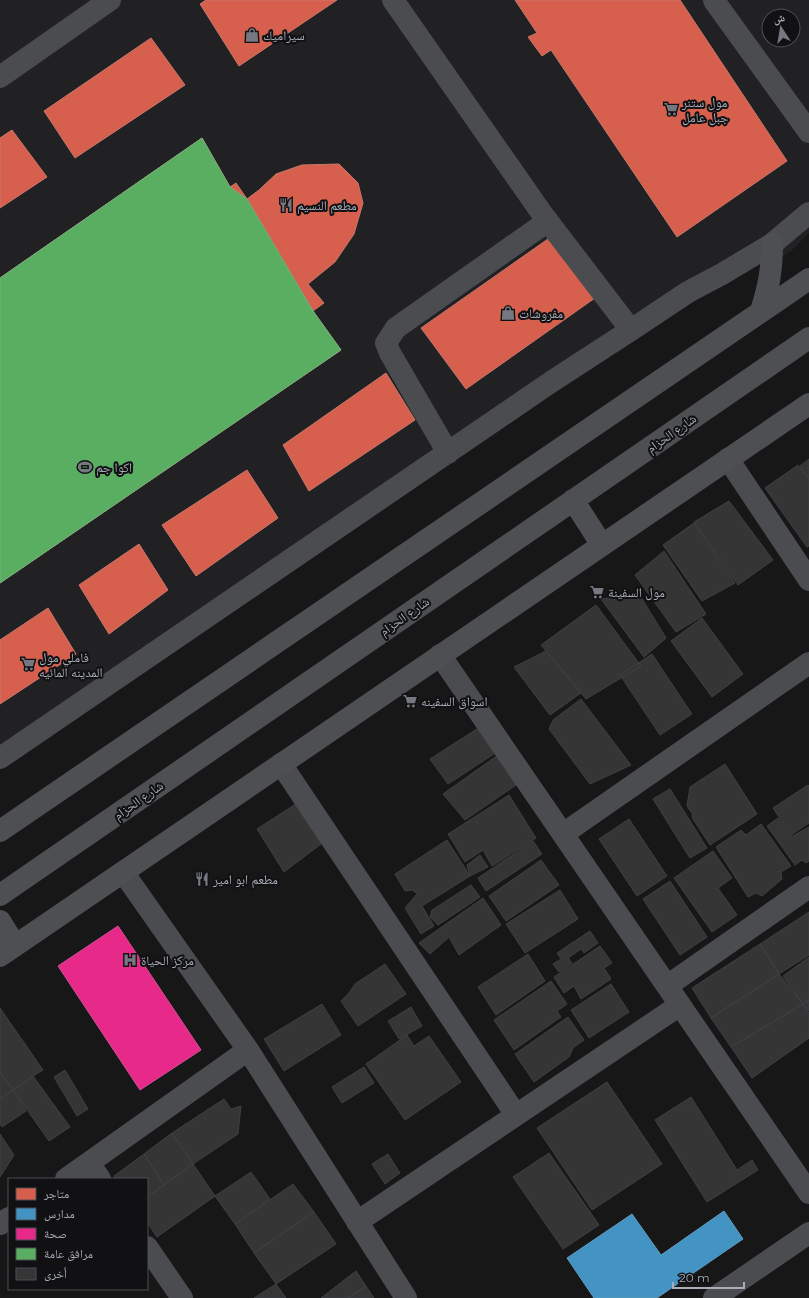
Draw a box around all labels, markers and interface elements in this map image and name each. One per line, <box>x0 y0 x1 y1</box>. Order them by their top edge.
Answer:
north arrow <box>761 8 801 48</box>
text: ش <box>772 10 787 27</box>
shop icon: سيراميك <box>244 27 260 43</box>
place label: سيراميك <box>263 27 305 44</box>
place label: مول ستنر جبل عامل <box>681 94 729 126</box>
supermarket icon: مول ستنر جبل عامل <box>663 101 679 117</box>
restaurant icon: مطعم النسيم <box>278 197 294 213</box>
place label: مطعم النسيم <box>297 197 357 214</box>
shop icon: مفروشات <box>500 305 516 321</box>
place label: مفروشات <box>519 305 563 322</box>
street label: شارع الحزام <box>643 410 700 458</box>
sports icon: اكوا جم <box>77 459 93 475</box>
place label: اكوا جم <box>96 459 132 476</box>
supermarket icon: مول السفينة <box>589 584 605 600</box>
place label: مول السفينة <box>608 584 665 601</box>
street label: شارع الحزام <box>376 593 433 641</box>
place label: فاملي مول المدينه المائيه <box>39 649 103 680</box>
supermarket icon: فاملي مول المدينه المائيه <box>20 656 36 672</box>
supermarket icon: اسواق السفينه <box>402 693 418 709</box>
place label: اسواق السفينه <box>421 693 488 710</box>
street label: شارع الحزام <box>110 777 167 825</box>
restaurant icon: مطعم ابو امير <box>194 871 210 887</box>
place label: مطعم ابو امير <box>212 871 278 888</box>
hospital icon: مركز الحياة <box>122 952 138 968</box>
place label: مركز الحياة <box>141 952 194 969</box>
legend <box>8 1178 148 1290</box>
text: متاجر <box>43 1186 69 1201</box>
text: مدارس <box>44 1206 75 1221</box>
text: صحة <box>44 1226 67 1241</box>
text: مرافق عامة <box>44 1246 93 1261</box>
scale bar <box>673 1264 744 1290</box>
text: أخرى <box>44 1266 67 1281</box>
text: 20 m <box>679 1270 710 1285</box>

